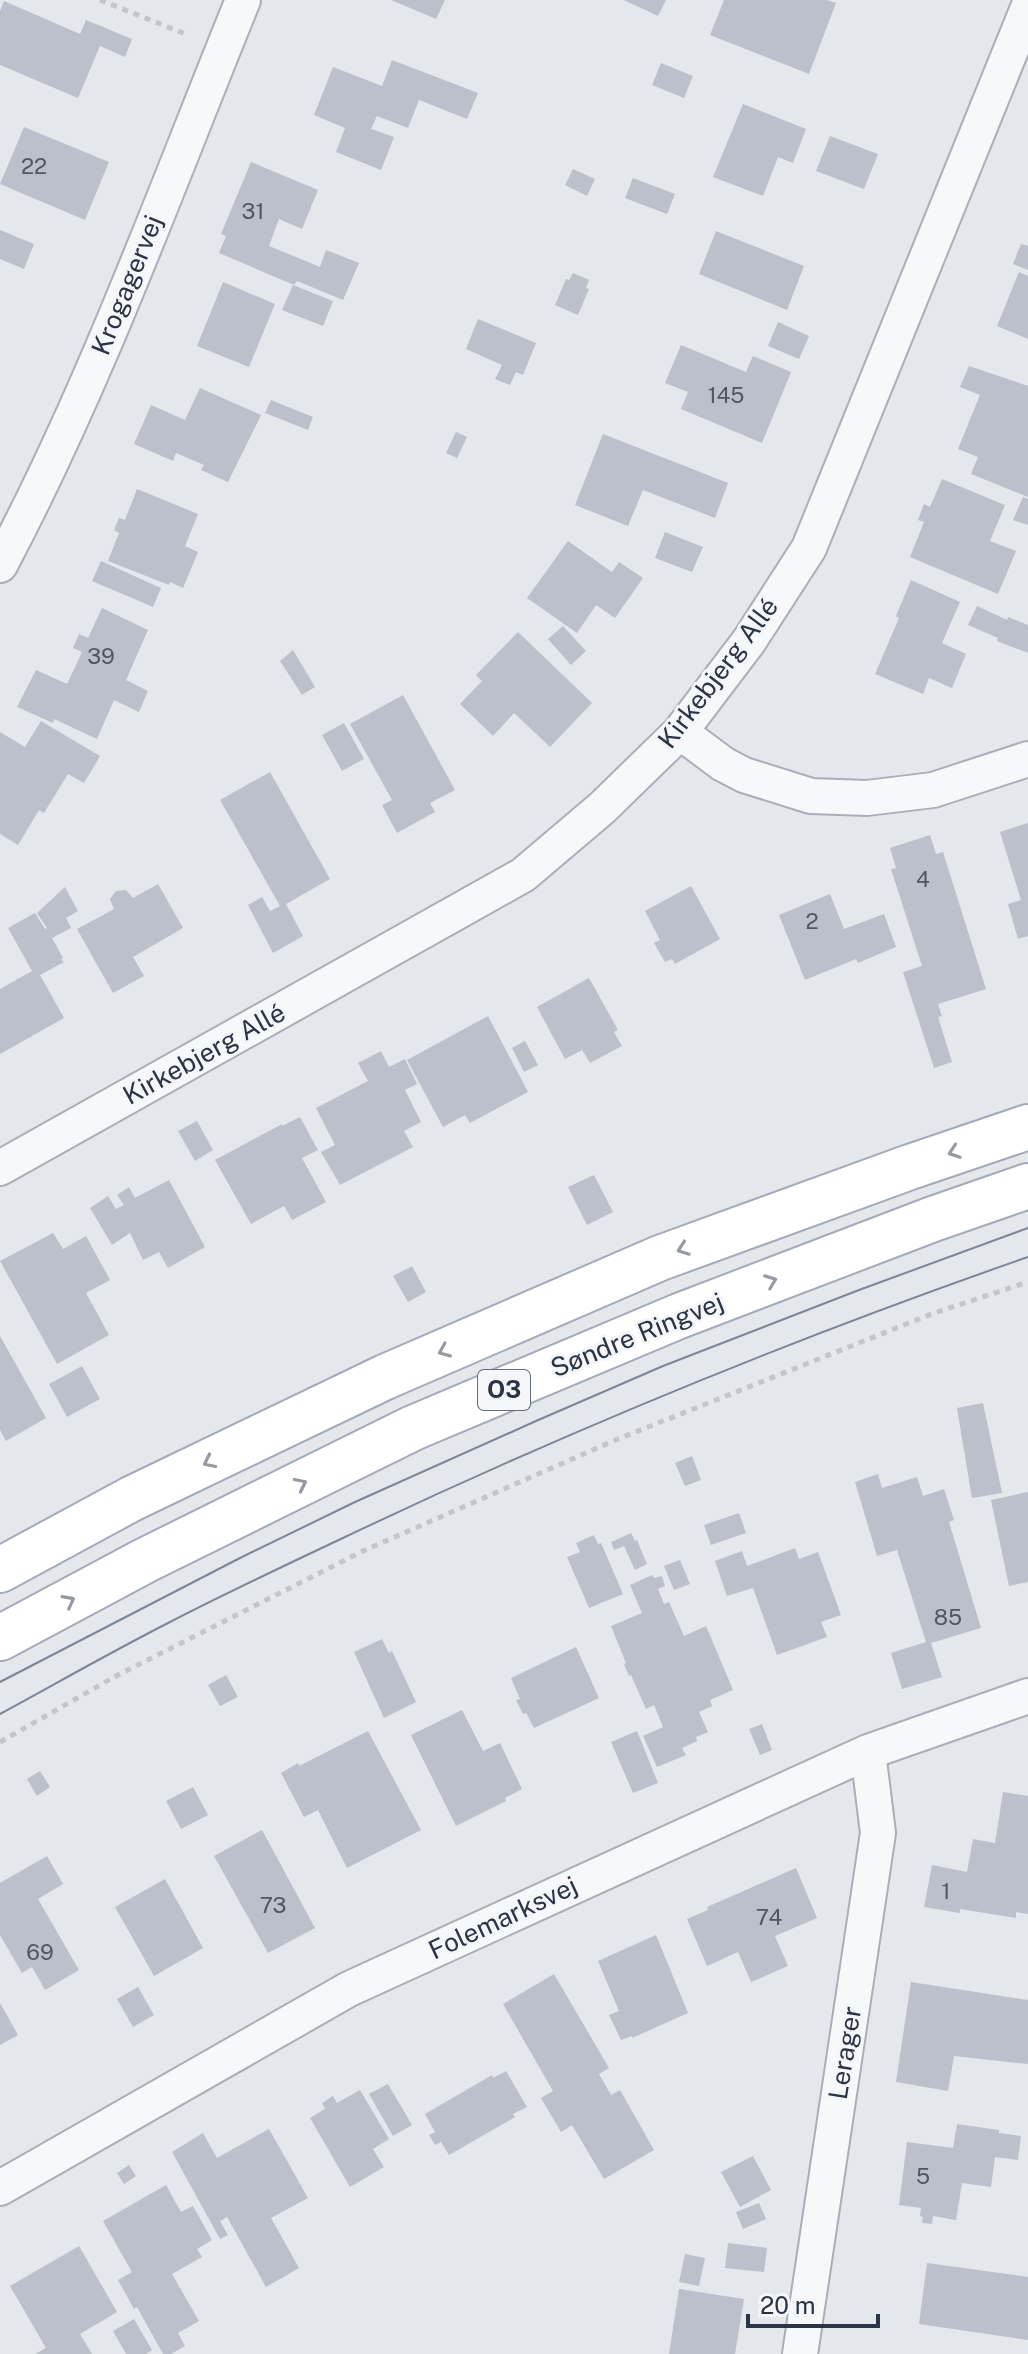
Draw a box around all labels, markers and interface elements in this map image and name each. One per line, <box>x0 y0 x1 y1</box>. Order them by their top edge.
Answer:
house number: 22 <box>21 153 47 179</box>
house number: 31 <box>242 198 264 224</box>
street label: Krogagervej <box>84 210 169 359</box>
house number: 145 <box>708 382 744 408</box>
street label: Kirkebjerg Allé <box>651 591 784 754</box>
house number: 39 <box>87 643 115 669</box>
house number: 4 <box>916 866 930 892</box>
house number: 2 <box>805 908 819 934</box>
street label: Kirkebjerg Allé <box>117 996 290 1111</box>
one-way arrow <box>948 1142 962 1158</box>
one-way arrow <box>677 1240 691 1256</box>
one-way arrow <box>763 1274 777 1291</box>
street label: Søndre Ringvej <box>546 1286 728 1383</box>
one-way arrow <box>438 1342 452 1358</box>
road number: O3 <box>478 1370 530 1410</box>
one-way arrow <box>202 1452 217 1468</box>
one-way arrow <box>292 1478 307 1494</box>
one-way arrow <box>61 1596 75 1611</box>
house number: 85 <box>934 1604 962 1630</box>
street label: Folemarksvej <box>423 1870 582 1966</box>
house number: 1 <box>942 1878 950 1904</box>
house number: 73 <box>260 1892 286 1918</box>
house number: 74 <box>756 1904 782 1930</box>
house number: 69 <box>26 1939 54 1965</box>
street label: Lerager <box>822 2004 867 2102</box>
house number: 5 <box>916 2163 930 2189</box>
scale bar <box>748 2278 878 2328</box>
text: 20 m <box>760 2291 816 2319</box>

